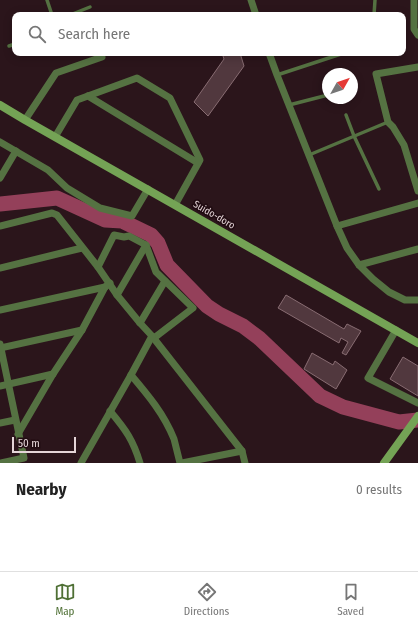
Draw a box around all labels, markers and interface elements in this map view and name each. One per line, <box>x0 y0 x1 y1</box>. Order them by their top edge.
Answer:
search box <box>12 12 406 56</box>
icon: search <box>26 23 48 45</box>
text: Search here <box>58 25 130 43</box>
north arrow <box>322 68 358 104</box>
street label: Suido-doro <box>191 198 237 232</box>
scale bar <box>12 435 76 454</box>
text: 50 m <box>18 437 40 450</box>
text: Nearby <box>16 479 67 500</box>
text: 0 results <box>356 482 402 497</box>
tab: Map <box>54 581 76 618</box>
tab: Directions <box>184 581 229 618</box>
tab: Saved <box>337 581 364 618</box>

